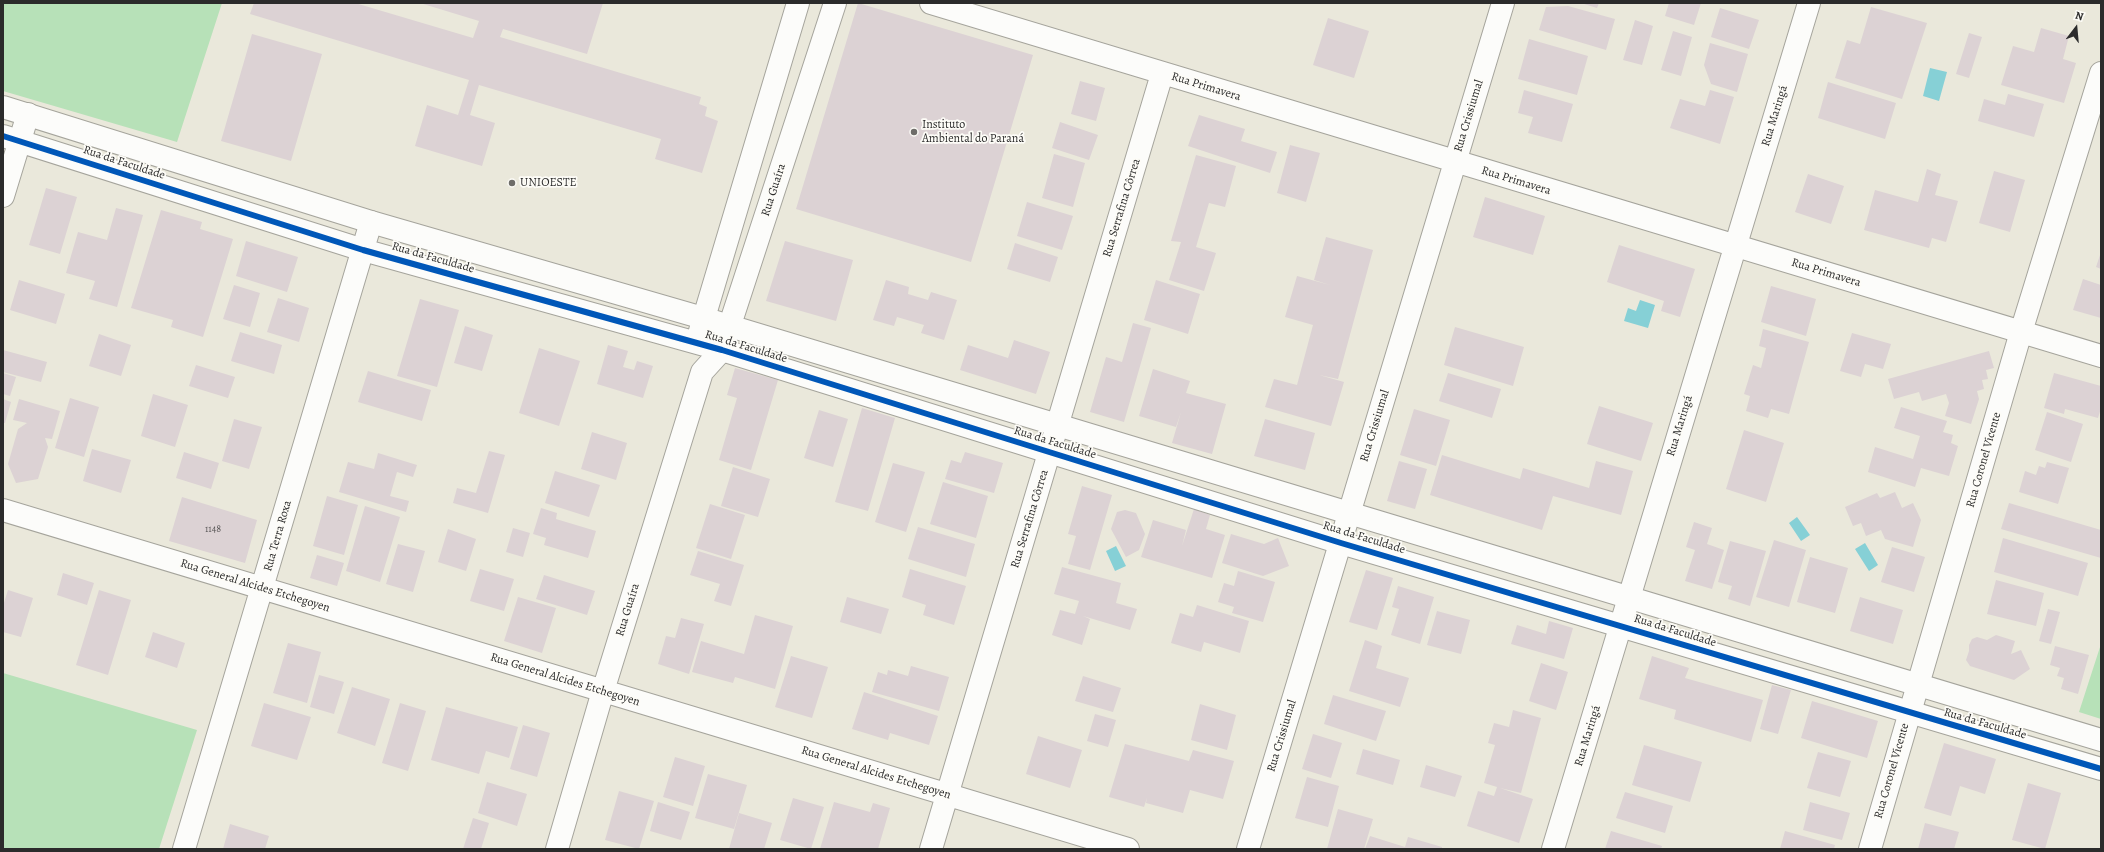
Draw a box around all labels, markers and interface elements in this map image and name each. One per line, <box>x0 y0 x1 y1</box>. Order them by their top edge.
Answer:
north arrow <box>2056 8 2096 48</box>
text: N <box>2074 8 2085 24</box>
street label: Rua Primavera <box>1170 70 1242 104</box>
street label: Rua Crissiumal <box>1451 78 1487 154</box>
street label: Rua Maringá <box>1759 84 1791 148</box>
place label: Instituto Ambiental do Paraná <box>922 118 1024 146</box>
marker: Instituto Ambiental do Paraná <box>909 127 919 137</box>
street label: Rua da Faculdade <box>81 143 167 183</box>
street label: Rua Serrafina Côrrea <box>1100 157 1144 259</box>
street label: Rua Guaíra <box>759 162 789 218</box>
street label: Rua Primavera <box>1480 164 1552 198</box>
place label: UNIOESTE <box>520 176 577 190</box>
marker: UNIOESTE <box>507 178 517 188</box>
street label: Rua da Faculdade <box>390 239 476 277</box>
street label: Rua Primavera <box>1790 256 1862 290</box>
street label: Rua da Faculdade <box>703 328 789 366</box>
street label: Rua Crissiumal <box>1357 388 1393 464</box>
street label: Rua Maringá <box>1664 394 1696 458</box>
street label: Rua Coronel Vicente <box>1963 411 2005 509</box>
street label: Rua da Faculdade <box>1012 424 1098 462</box>
street label: Rua Serrafina Côrrea <box>1008 468 1052 570</box>
street label: Rua Terra Roxa <box>261 499 295 573</box>
street label: Rua da Faculdade <box>1321 519 1407 557</box>
house number: 1148 <box>205 524 221 536</box>
street label: Rua General Alcides Etchegoyen <box>178 556 332 616</box>
street label: Rua Guaíra <box>613 582 643 638</box>
street label: Rua da Faculdade <box>1632 612 1718 650</box>
street label: Rua General Alcides Etchegoyen <box>488 650 642 710</box>
street label: Rua Crissiumal <box>1264 698 1300 774</box>
street label: Rua Maringá <box>1572 704 1604 768</box>
street label: Rua da Faculdade <box>1942 705 2028 743</box>
street label: Rua Coronel Vicente <box>1871 722 1913 820</box>
street label: Rua General Alcides Etchegoyen <box>799 743 953 803</box>

